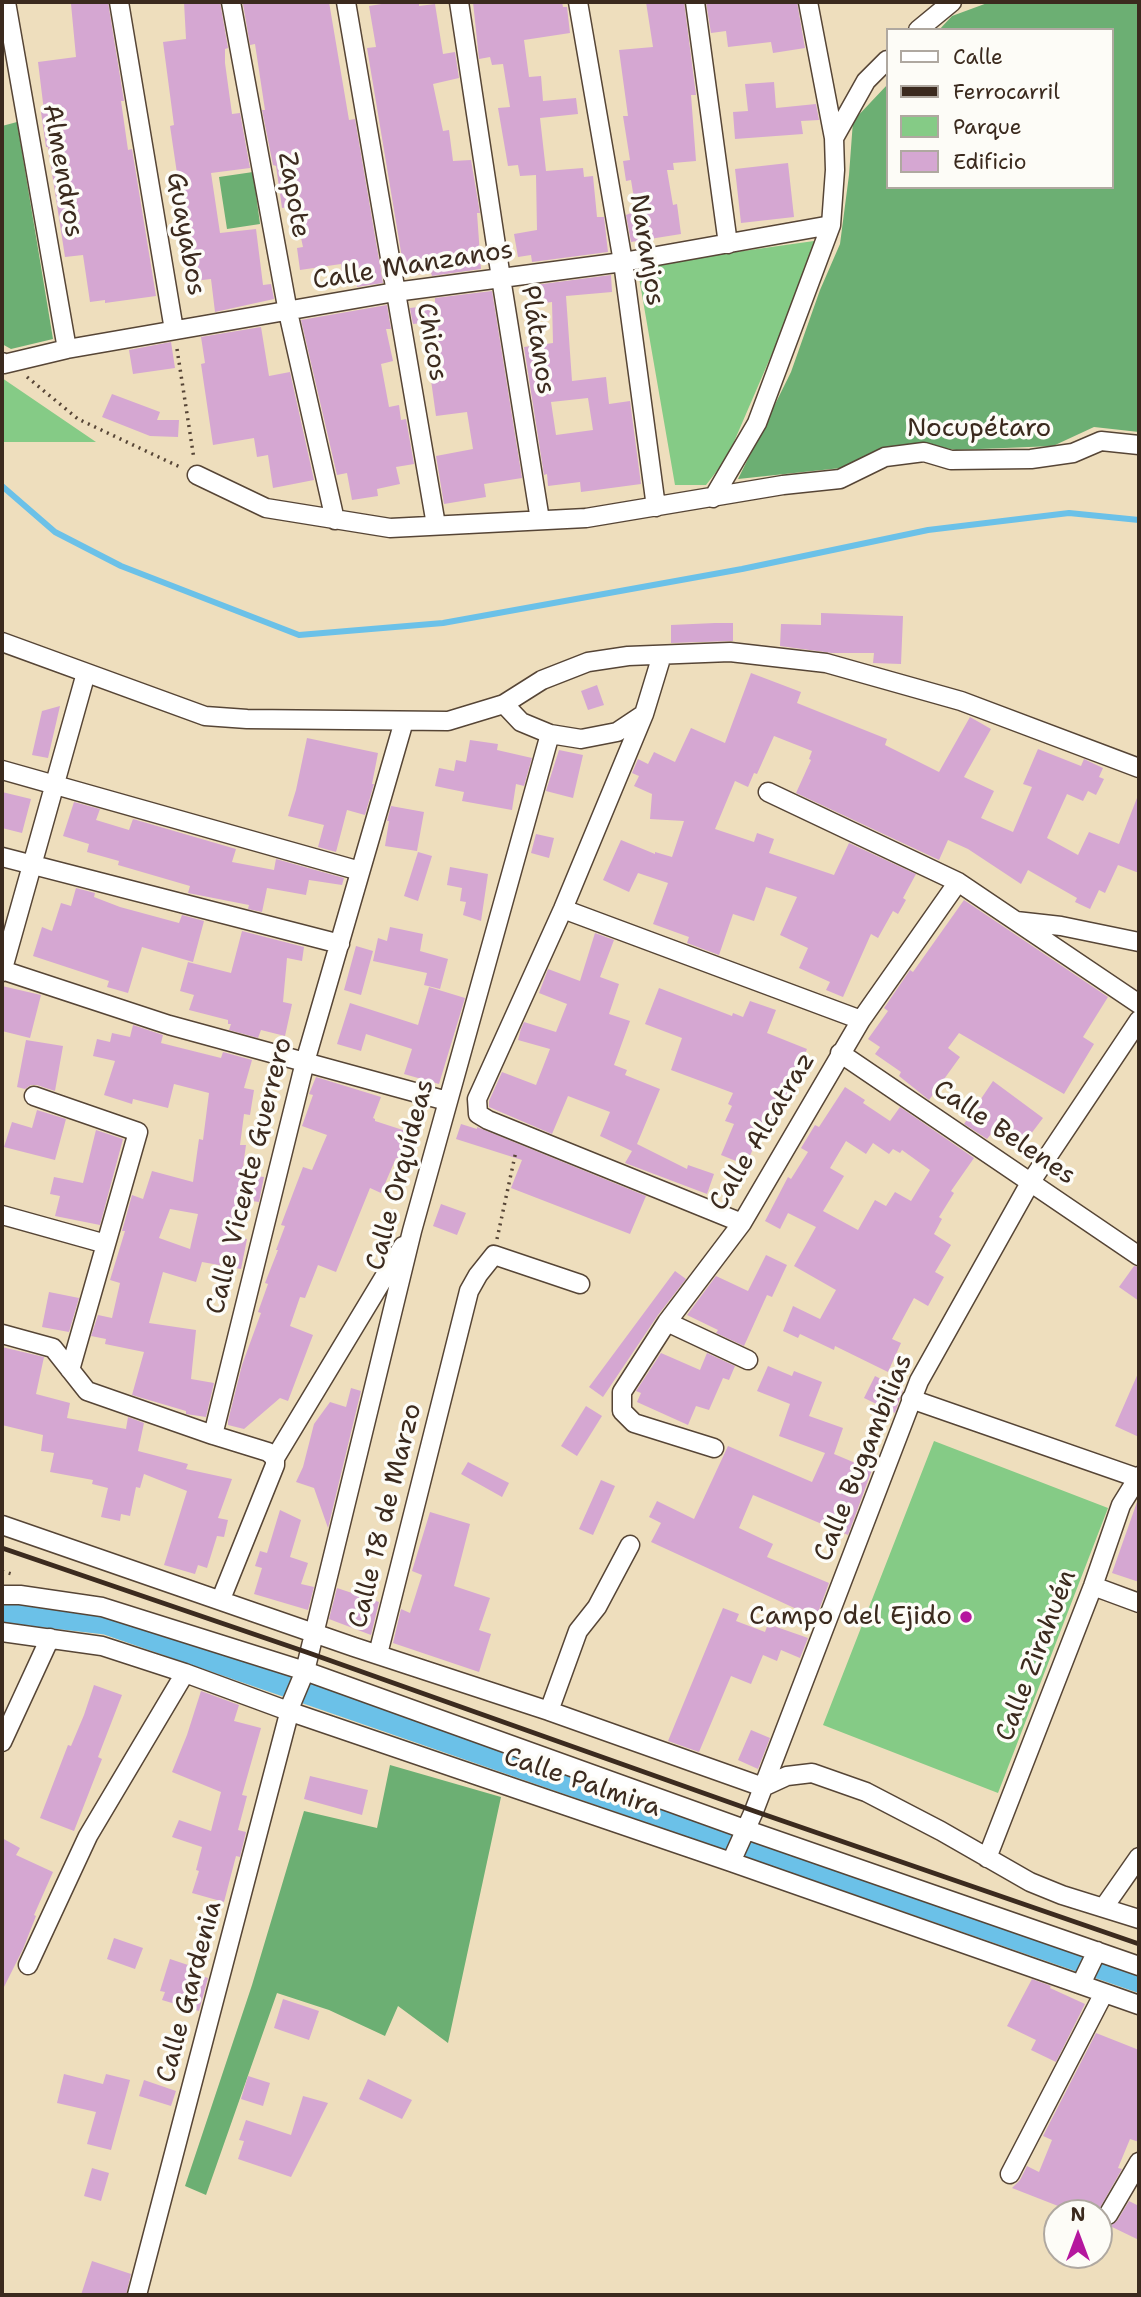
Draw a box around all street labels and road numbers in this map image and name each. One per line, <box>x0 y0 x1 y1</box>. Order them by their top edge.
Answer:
street label: Almendros <box>35 102 89 240</box>
street label: Zapote <box>270 150 316 240</box>
street label: Guayabos <box>159 170 211 298</box>
street label: Naranjos <box>622 192 670 308</box>
street label: Calle Manzanos <box>311 235 515 297</box>
street label: Plátanos <box>513 283 561 397</box>
street label: Chicos <box>409 300 453 384</box>
street label: Nocupétaro <box>907 413 1051 445</box>
street label: Calle Vicente Guerrero <box>200 1034 300 1318</box>
street label: Calle Alcatraz <box>704 1047 822 1217</box>
street label: Calle Belenes <box>927 1074 1081 1192</box>
street label: Calle Orquídeas <box>360 1076 442 1274</box>
street label: Calle Bugambilias <box>808 1350 920 1566</box>
street label: Calle 18 de Marzo <box>343 1400 429 1632</box>
street label: Calle Zirahuén <box>990 1566 1084 1746</box>
street label: Calle Palmira <box>499 1742 665 1824</box>
street label: Calle Gardenia <box>151 1898 229 2086</box>

